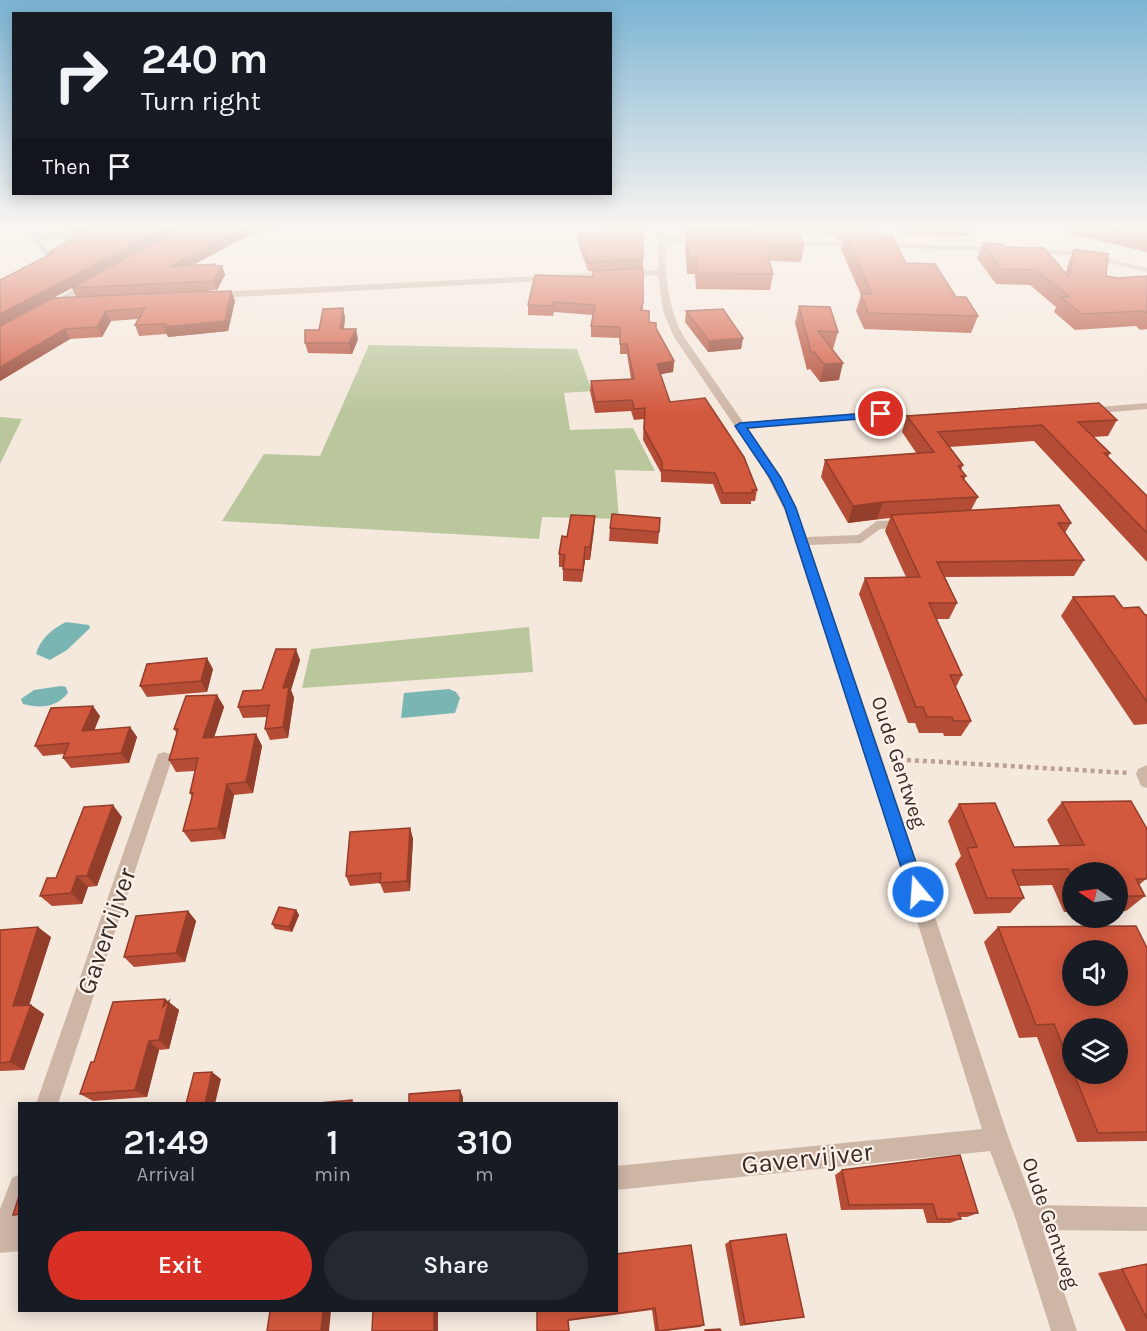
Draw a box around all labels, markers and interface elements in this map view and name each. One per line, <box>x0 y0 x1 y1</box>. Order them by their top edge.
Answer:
text: 240 m <box>141 34 268 84</box>
icon: right <box>42 36 120 114</box>
text: Turn right <box>141 85 261 117</box>
icon: arrive <box>103 150 136 183</box>
text: Then <box>42 154 91 180</box>
pin <box>855 388 906 439</box>
icon: arrive <box>864 397 897 430</box>
street label: Oude Gentweg <box>866 693 932 831</box>
position arrow <box>886 860 950 924</box>
north arrow <box>1062 862 1128 928</box>
map controls <box>1062 862 1128 1084</box>
street label: Gavervijver <box>70 863 143 998</box>
button: sound <box>1062 940 1128 1006</box>
button: layers <box>1062 1018 1128 1084</box>
text: 21:49 <box>123 1121 209 1163</box>
text: 1 <box>326 1121 339 1163</box>
text: 310 <box>456 1121 513 1163</box>
street label: Gavervijver <box>740 1136 875 1181</box>
street label: Oude Gentweg <box>1017 1154 1085 1292</box>
text: Arrival <box>137 1163 195 1186</box>
text: min <box>314 1163 351 1186</box>
text: m <box>475 1163 494 1186</box>
button: Exit <box>48 1231 312 1300</box>
button: Share <box>324 1231 588 1300</box>

